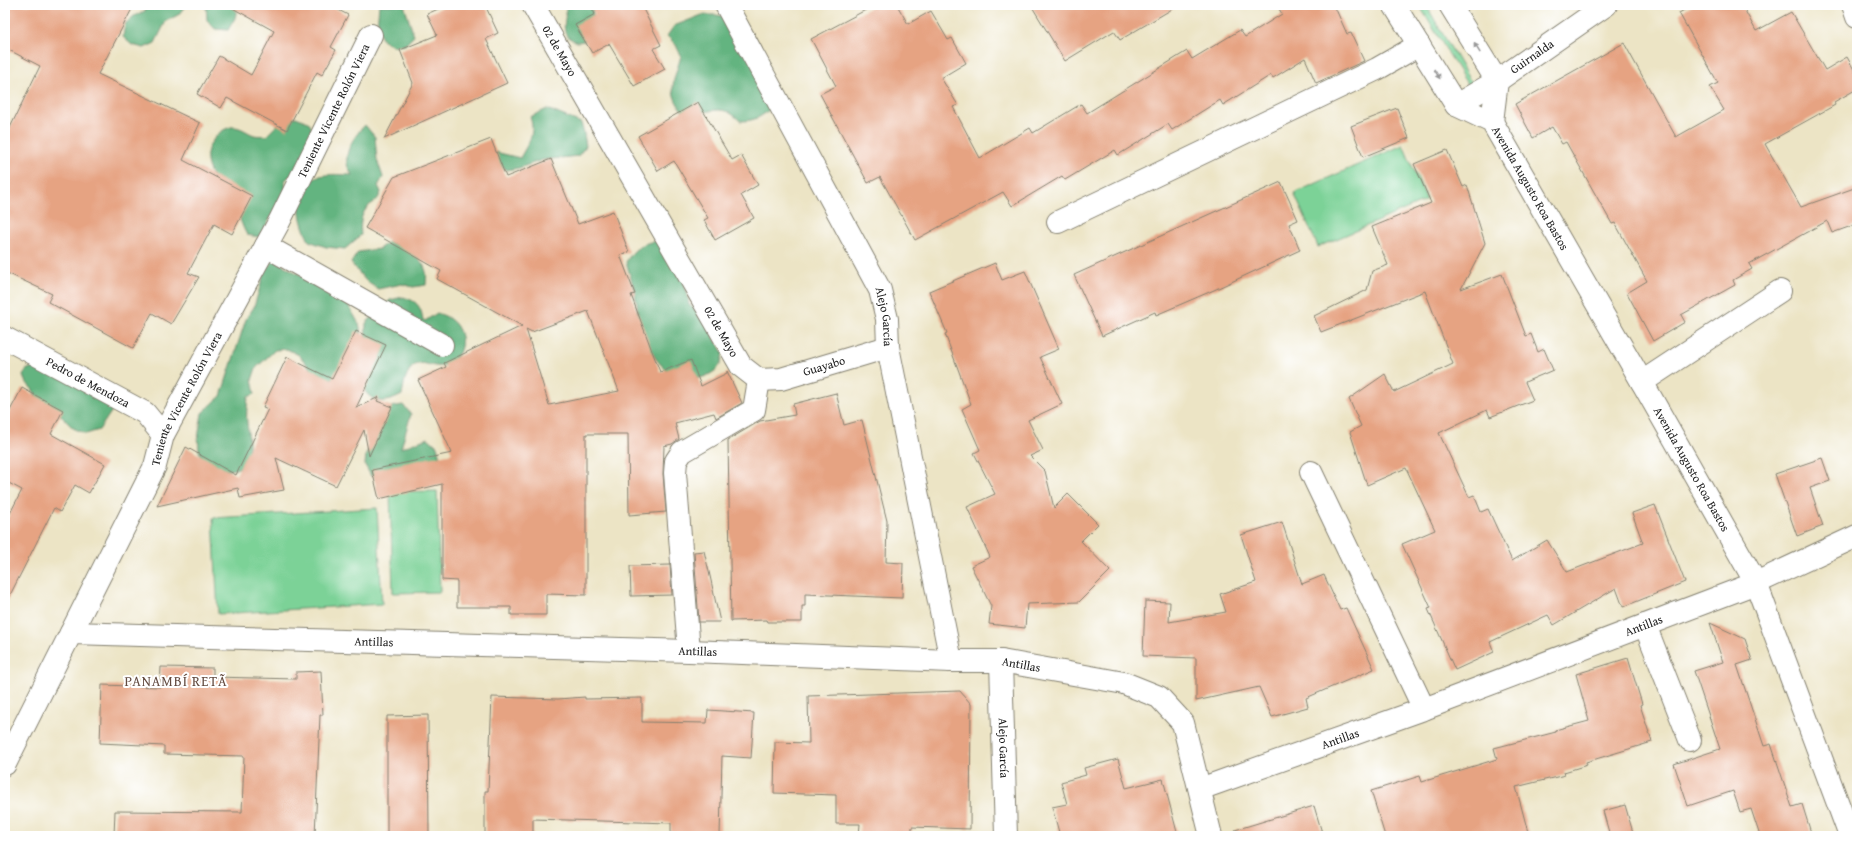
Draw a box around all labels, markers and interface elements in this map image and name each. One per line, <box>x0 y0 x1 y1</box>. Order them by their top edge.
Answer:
street label: 02 de Mayo <box>538 22 581 79</box>
street label: Guirnalda <box>1506 35 1557 77</box>
street label: Teniente Vicente Rolón Viera <box>293 40 374 181</box>
one-way arrow <box>1473 42 1480 54</box>
one-way arrow <box>1433 69 1441 79</box>
street label: Avenida Augusto Roa Bastos <box>1488 123 1573 253</box>
street label: Alejo García <box>872 285 897 347</box>
street label: 02 de Mayo <box>700 303 743 360</box>
street label: Teniente Vicente Rolón Viera <box>146 328 226 468</box>
street label: Guayabo <box>801 351 847 380</box>
street label: Pedro de Mendoza <box>43 353 133 411</box>
street label: Avenida Augusto Roa Bastos <box>1650 404 1734 535</box>
street label: Antillas <box>1622 610 1665 640</box>
street label: Antillas <box>354 632 394 650</box>
street label: Antillas <box>678 642 718 660</box>
street label: Antillas <box>1001 652 1042 676</box>
district label: PANAMBÍ RETÃ <box>124 671 228 691</box>
street label: Alejo García <box>995 718 1013 779</box>
street label: Antillas <box>1319 724 1362 753</box>

